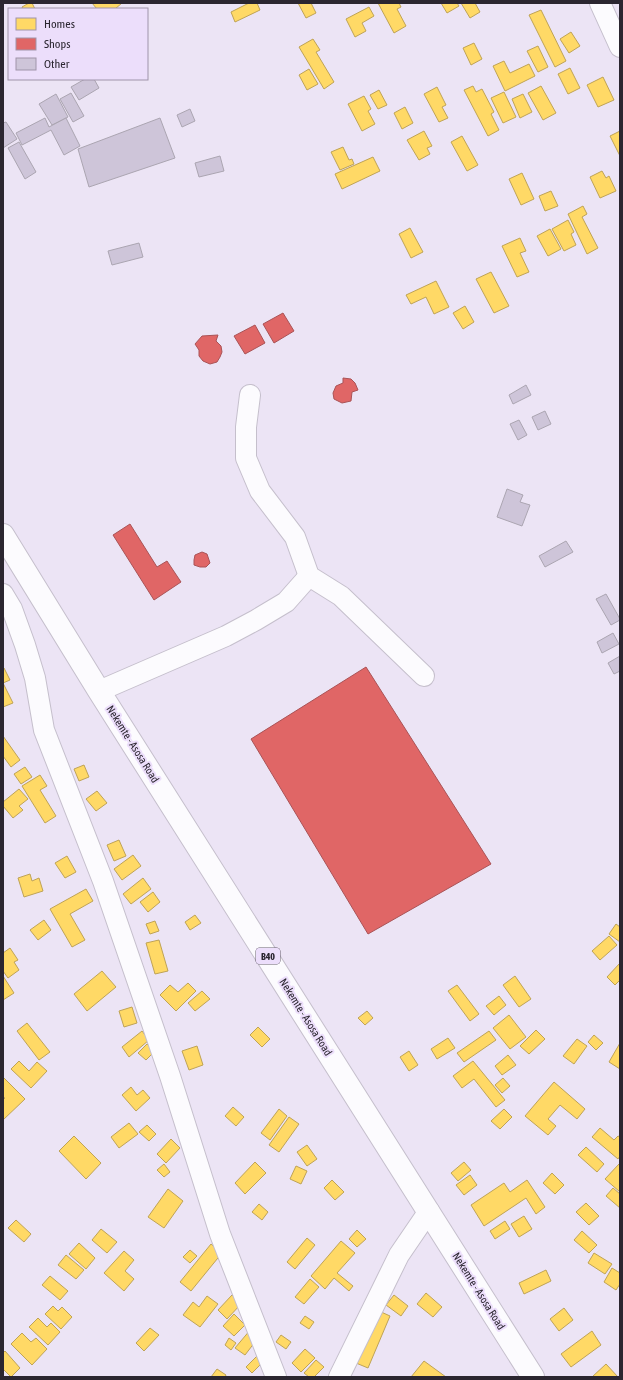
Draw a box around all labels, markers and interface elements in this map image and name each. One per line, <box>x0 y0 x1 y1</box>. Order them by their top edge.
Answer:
legend <box>8 8 148 80</box>
text: Homes <box>44 17 75 31</box>
text: Shops <box>44 37 70 51</box>
text: Other <box>44 57 70 71</box>
street label: Nekemte - Asosa Road <box>104 703 162 785</box>
road number: B40 <box>256 948 280 964</box>
street label: Nekemte - Asosa Road <box>277 976 335 1058</box>
street label: Nekemte - Asosa Road <box>450 1250 508 1332</box>

